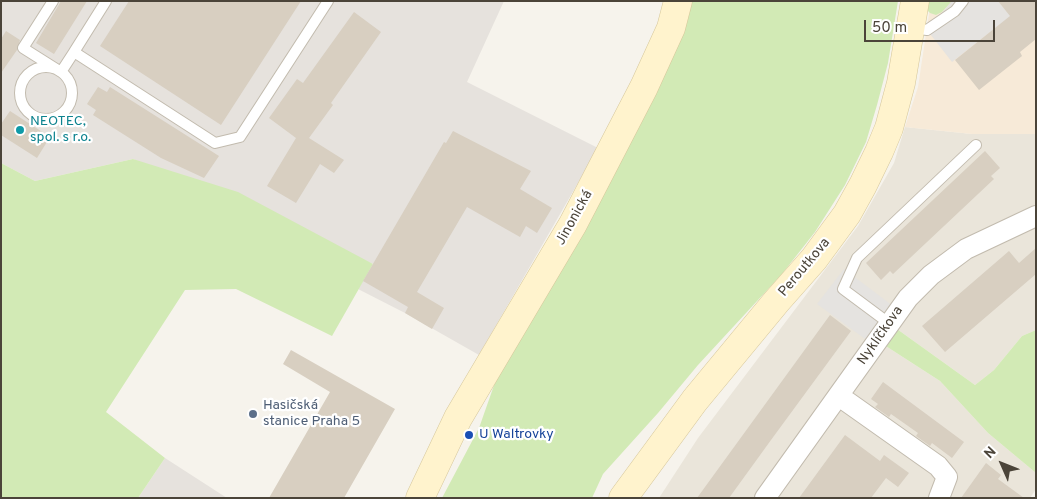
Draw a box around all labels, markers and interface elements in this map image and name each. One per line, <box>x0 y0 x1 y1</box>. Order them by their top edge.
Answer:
scale bar <box>867 10 998 42</box>
text: 50 m <box>872 19 907 38</box>
place label: NEOTEC, spol. s r.o. <box>30 114 91 146</box>
marker: NEOTEC, spol. s r.o. <box>14 124 26 136</box>
street label: Jinonická <box>553 188 597 248</box>
street label: Peroutkova <box>776 235 834 301</box>
street label: Nyklíčkova <box>855 303 907 369</box>
place label: Hasičská stanice Praha 5 <box>263 398 360 431</box>
marker: Hasičská stanice Praha 5 <box>247 408 259 420</box>
place label: U Waltrovky <box>479 427 554 443</box>
marker: U Waltrovky <box>463 429 475 441</box>
north arrow <box>977 439 1027 489</box>
text: N <box>981 444 1000 463</box>

